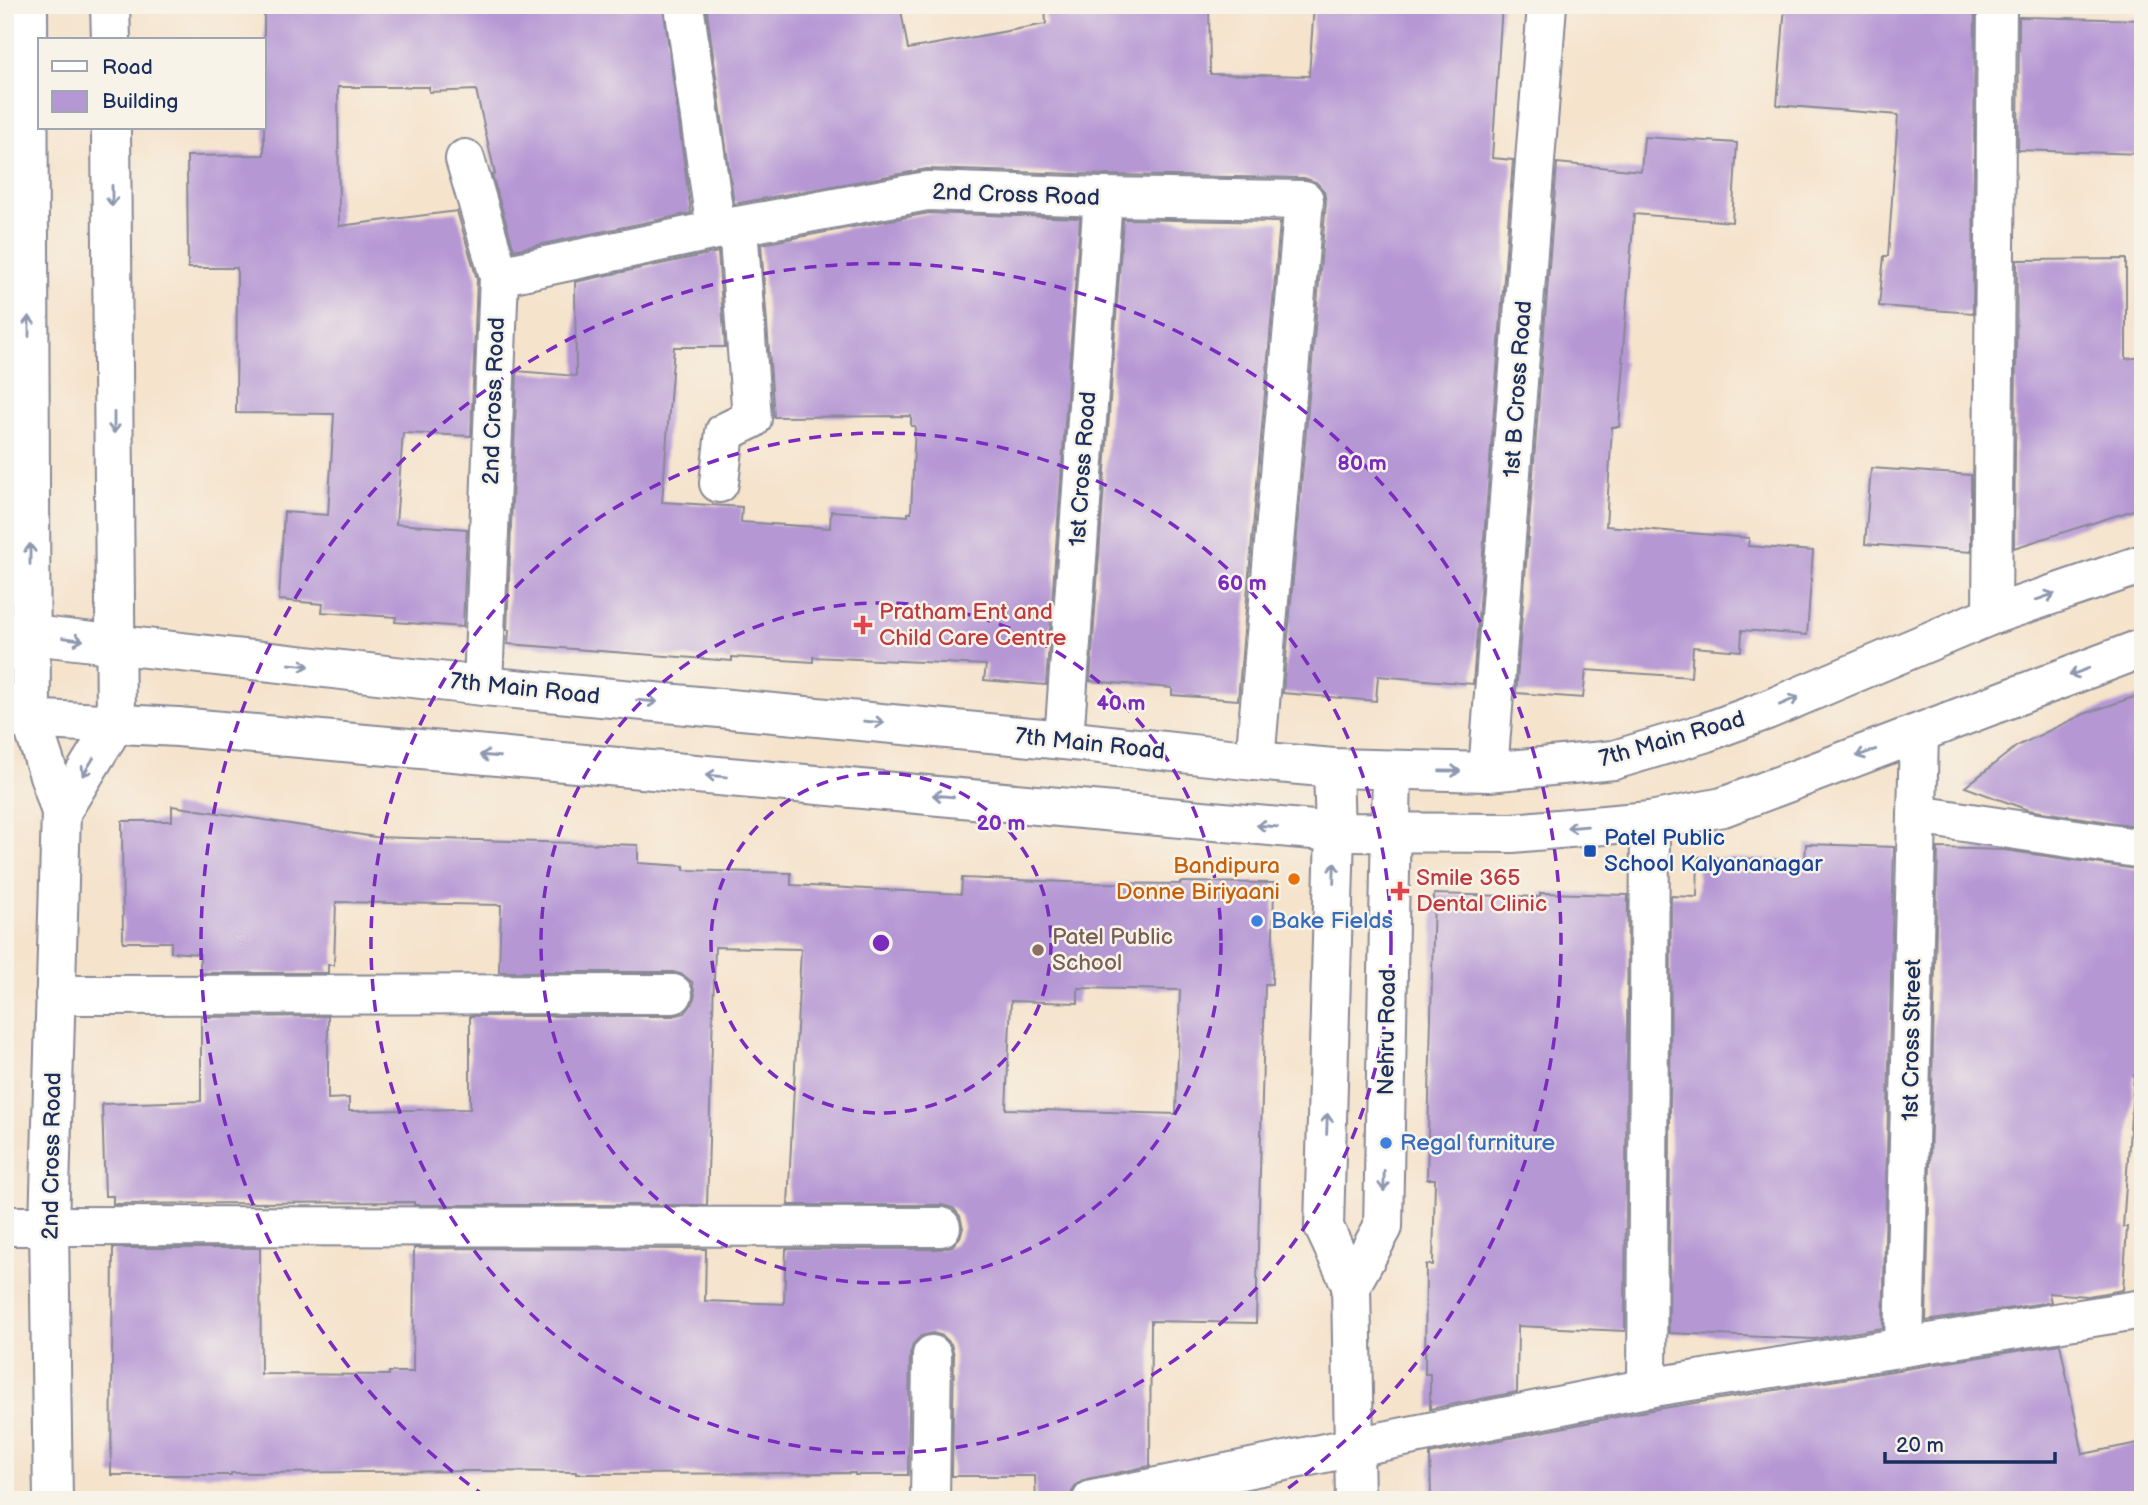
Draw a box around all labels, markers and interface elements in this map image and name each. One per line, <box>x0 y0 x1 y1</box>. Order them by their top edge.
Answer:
legend <box>38 38 266 130</box>
text: Road <box>102 55 153 80</box>
text: Building <box>102 89 178 114</box>
street label: 2nd Cross Road <box>932 178 1100 212</box>
one-way arrow <box>105 184 119 207</box>
street label: 1st B Cross Road <box>1498 300 1538 478</box>
one-way arrow <box>22 315 36 338</box>
street label: 2nd Cross Road <box>477 317 511 485</box>
street label: 1st Cross Road <box>1064 391 1102 547</box>
one-way arrow <box>107 412 121 435</box>
text: 80 m <box>1337 451 1387 476</box>
one-way arrow <box>23 542 37 565</box>
text: 60 m <box>1217 571 1267 596</box>
one-way arrow <box>2034 590 2056 602</box>
place label: Pratham Ent and Child Care Centre <box>879 598 1066 652</box>
marker: Pratham Ent and Child Care Centre <box>853 615 873 635</box>
one-way arrow <box>61 633 84 646</box>
one-way arrow <box>287 659 310 672</box>
street label: 7th Main Road <box>449 667 601 711</box>
one-way arrow <box>2069 667 2090 680</box>
text: 40 m <box>1096 691 1146 716</box>
one-way arrow <box>1778 694 1799 707</box>
one-way arrow <box>635 695 658 708</box>
street label: 7th Main Road <box>1596 705 1748 773</box>
one-way arrow <box>862 716 885 729</box>
street label: 7th Main Road <box>1014 722 1166 766</box>
one-way arrow <box>1856 748 1878 761</box>
one-way arrow <box>479 749 502 762</box>
one-way arrow <box>81 757 95 777</box>
one-way arrow <box>1438 764 1461 778</box>
one-way arrow <box>706 769 728 782</box>
one-way arrow <box>932 790 955 803</box>
text: 20 m <box>977 811 1025 836</box>
one-way arrow <box>1256 819 1279 832</box>
one-way arrow <box>1566 821 1588 834</box>
place label: Patel Public School Kalyananagar <box>1604 824 1823 878</box>
marker: Patel Public School Kalyananagar <box>1582 843 1598 859</box>
place label: Bandipura Donne Biriyaani <box>1116 852 1280 906</box>
one-way arrow <box>1327 861 1341 884</box>
place label: Smile 365 Dental Clinic <box>1416 864 1547 918</box>
marker: Bandipura Donne Biriyaani <box>1286 871 1302 887</box>
marker: Smile 365 Dental Clinic <box>1390 881 1410 901</box>
place label: Bake Fields <box>1271 907 1393 935</box>
marker: Bake Fields <box>1249 913 1265 929</box>
place label: Patel Public School <box>1052 923 1173 977</box>
centre of rings <box>869 931 893 955</box>
marker: Patel Public School <box>1030 942 1046 958</box>
street label: 1st Cross Street <box>1897 959 1927 1121</box>
street label: Nehru Road <box>1372 968 1402 1096</box>
street label: 2nd Cross Road <box>37 1072 67 1240</box>
one-way arrow <box>1321 1113 1334 1136</box>
place label: Regal furniture <box>1400 1129 1555 1157</box>
marker: Regal furniture <box>1378 1135 1394 1151</box>
one-way arrow <box>1378 1169 1391 1192</box>
scale bar <box>1885 1421 2055 1465</box>
text: 20 m <box>1896 1433 1944 1458</box>

